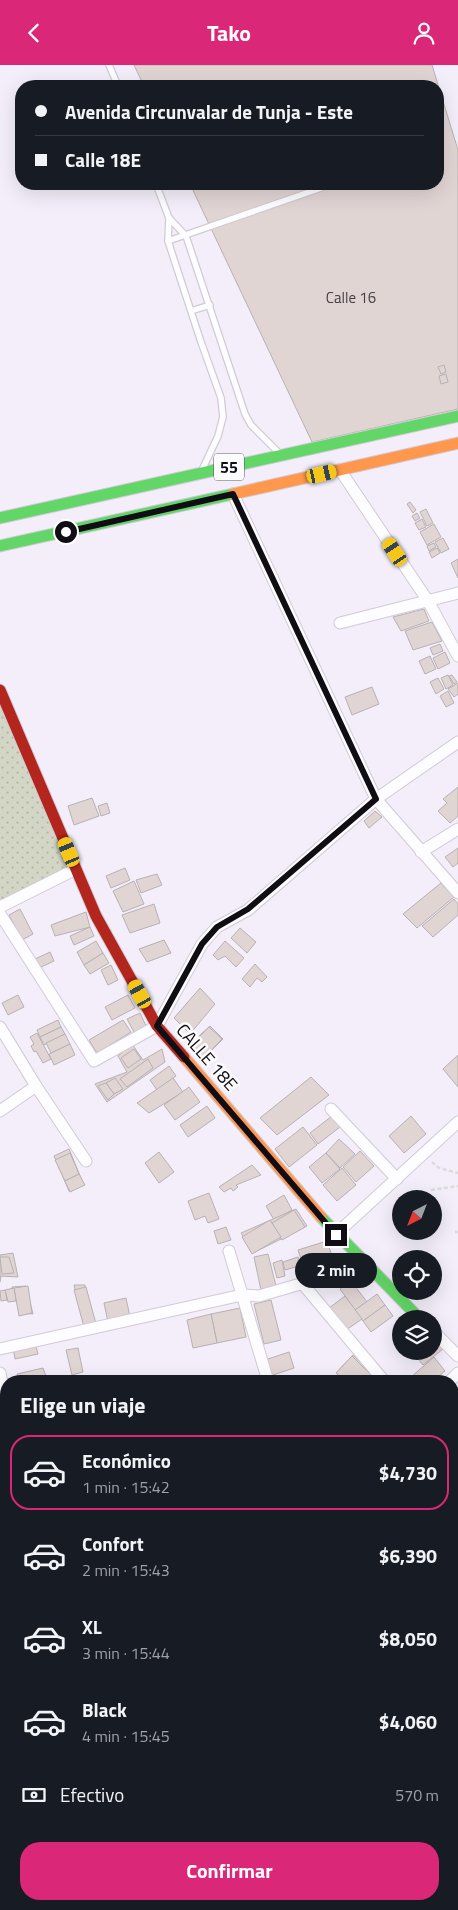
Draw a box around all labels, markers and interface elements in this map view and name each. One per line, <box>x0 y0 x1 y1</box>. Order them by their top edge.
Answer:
text: Tako <box>207 16 251 50</box>
icon: back <box>20 19 48 47</box>
icon: person <box>410 19 438 47</box>
text: Avenida Circunvalar de Tunja - Este <box>65 97 353 126</box>
text: Calle 18E <box>65 145 141 174</box>
house number: Calle 16 <box>326 286 376 309</box>
road number: 55 <box>214 453 244 481</box>
car <box>305 463 338 485</box>
route start <box>55 521 77 543</box>
car <box>380 535 409 569</box>
car <box>56 835 81 869</box>
car <box>126 977 153 1011</box>
street label: CALLE 18E <box>170 1017 244 1097</box>
north arrow <box>392 1190 442 1240</box>
map controls <box>392 1190 442 1360</box>
route end <box>325 1224 347 1246</box>
button: locate <box>392 1250 442 1300</box>
callout: 2 min <box>295 1253 377 1287</box>
text: 2 min <box>317 1258 355 1282</box>
button: layers <box>392 1310 442 1360</box>
text: Elige un viaje <box>20 1388 146 1422</box>
text: Económico <box>82 1446 171 1475</box>
icon: car <box>22 1450 67 1495</box>
text: $4,730 <box>379 1458 437 1487</box>
text: 1 min · 15:42 <box>82 1475 170 1499</box>
text: Confort <box>82 1529 144 1558</box>
icon: car <box>22 1533 67 1578</box>
text: $6,390 <box>379 1541 437 1570</box>
text: 2 min · 15:43 <box>82 1558 170 1582</box>
text: XL <box>82 1612 102 1641</box>
icon: car <box>22 1616 67 1661</box>
text: $8,050 <box>379 1624 437 1653</box>
text: 3 min · 15:44 <box>82 1641 170 1665</box>
text: Black <box>82 1695 127 1724</box>
icon: car <box>22 1699 67 1744</box>
text: $4,060 <box>379 1707 437 1736</box>
text: 4 min · 15:45 <box>82 1724 170 1748</box>
text: Efectivo <box>60 1780 124 1809</box>
icon: cash <box>20 1781 48 1809</box>
text: 570 m <box>395 1783 439 1807</box>
button: Confirmar <box>20 1842 439 1900</box>

